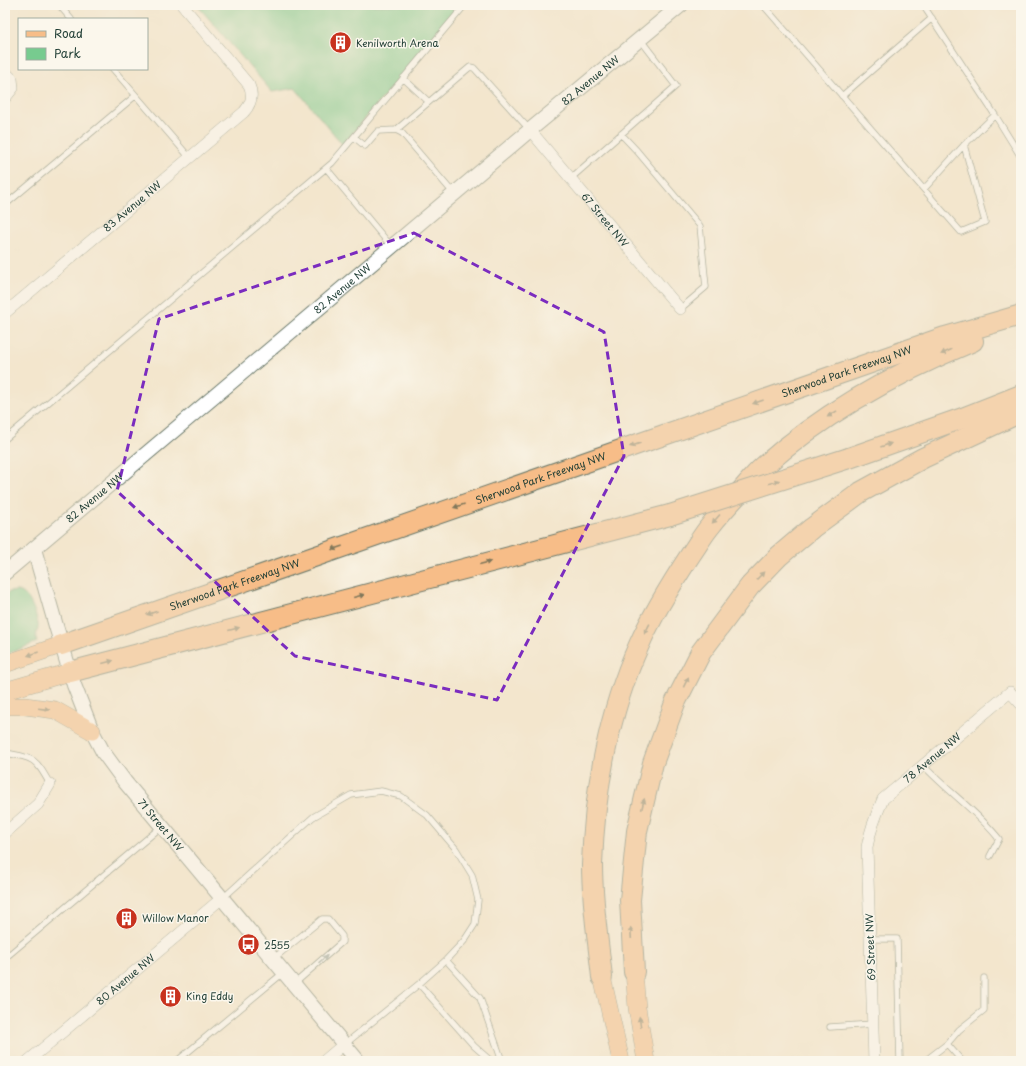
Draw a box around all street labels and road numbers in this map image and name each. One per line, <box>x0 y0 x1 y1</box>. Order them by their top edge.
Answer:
street label: 82 Avenue NW <box>558 51 623 108</box>
street label: 83 Avenue NW <box>99 176 165 235</box>
street label: 67 Street NW <box>578 189 633 250</box>
street label: 82 Avenue NW <box>310 259 374 317</box>
street label: Sherwood Park Freeway NW <box>779 341 914 400</box>
street label: Sherwood Park Freeway NW <box>473 448 608 507</box>
street label: 82 Avenue NW <box>62 468 127 526</box>
street label: Sherwood Park Freeway NW <box>167 554 302 614</box>
street label: 78 Avenue NW <box>900 728 964 786</box>
street label: 71 Street NW <box>135 795 188 854</box>
street label: 69 Street NW <box>861 913 878 981</box>
street label: 80 Avenue NW <box>92 949 158 1008</box>

